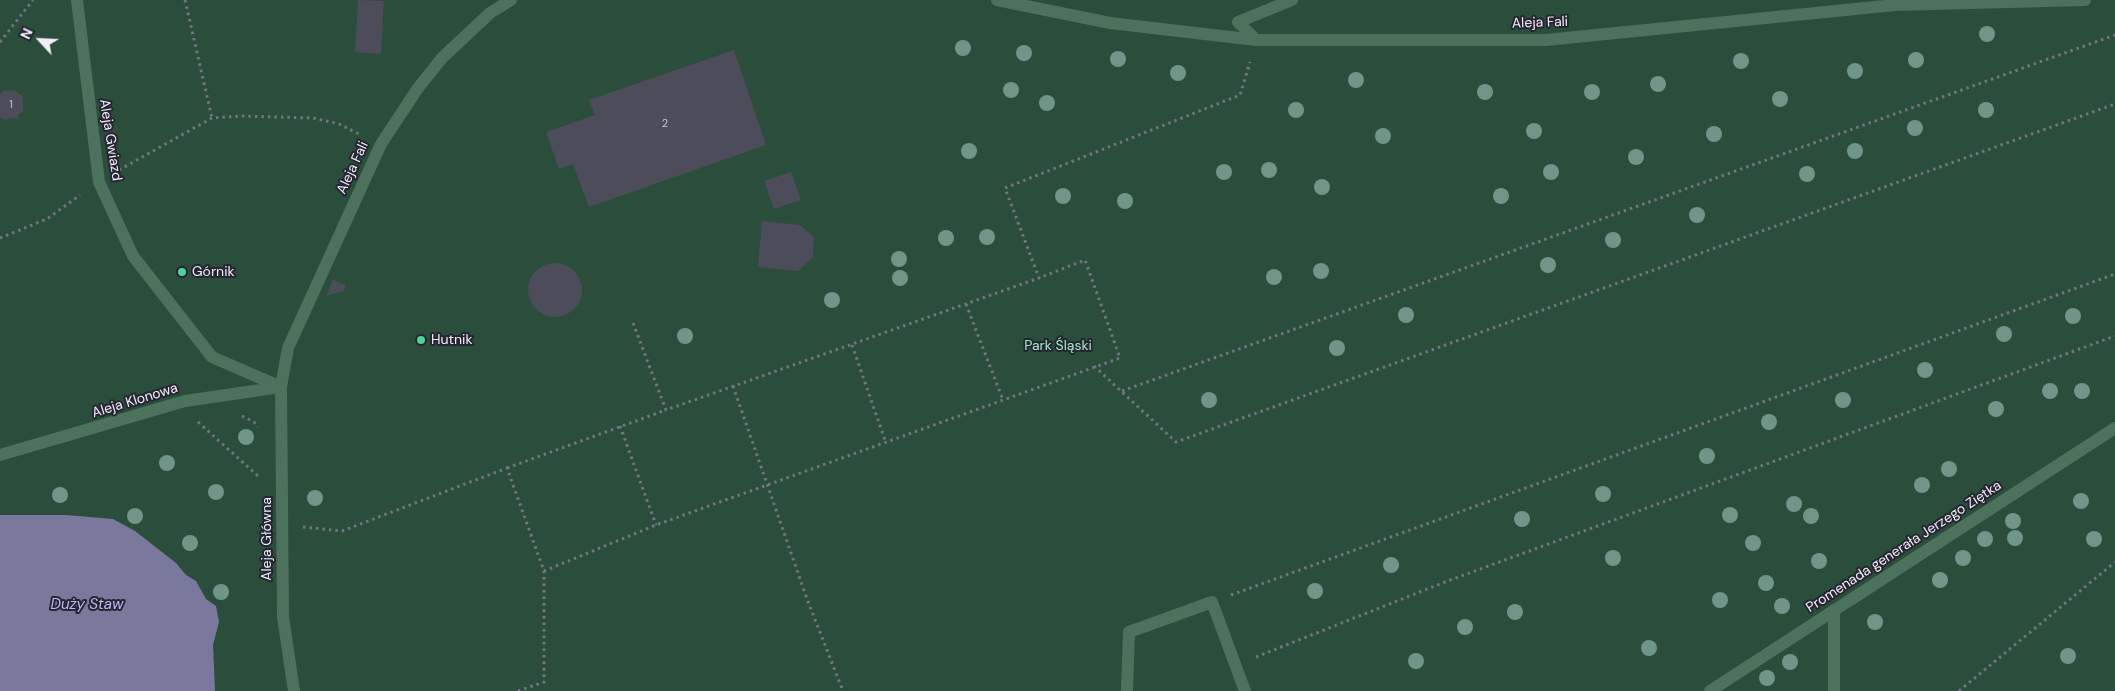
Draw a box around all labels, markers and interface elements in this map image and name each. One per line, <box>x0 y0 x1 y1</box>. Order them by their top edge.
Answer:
street label: Aleja Fali <box>1512 14 1568 32</box>
north arrow <box>15 15 65 65</box>
text: N <box>16 25 37 42</box>
house number: 1 <box>9 98 13 112</box>
street label: Aleja Gwiazd <box>95 98 125 182</box>
house number: 2 <box>662 117 668 131</box>
street label: Aleja Fali <box>334 139 372 197</box>
place label: Górnik <box>192 264 235 280</box>
marker: Górnik <box>176 266 188 278</box>
place label: Hutnik <box>431 332 472 348</box>
marker: Hutnik <box>415 334 427 346</box>
park label: Park Śląski <box>1024 338 1092 354</box>
street label: Aleja Klonowa <box>90 380 180 422</box>
street label: Promenada generała Jerzego Ziętka <box>1803 477 2005 617</box>
street label: Aleja Główna <box>259 497 275 581</box>
water label: Duży Staw <box>51 596 123 614</box>

